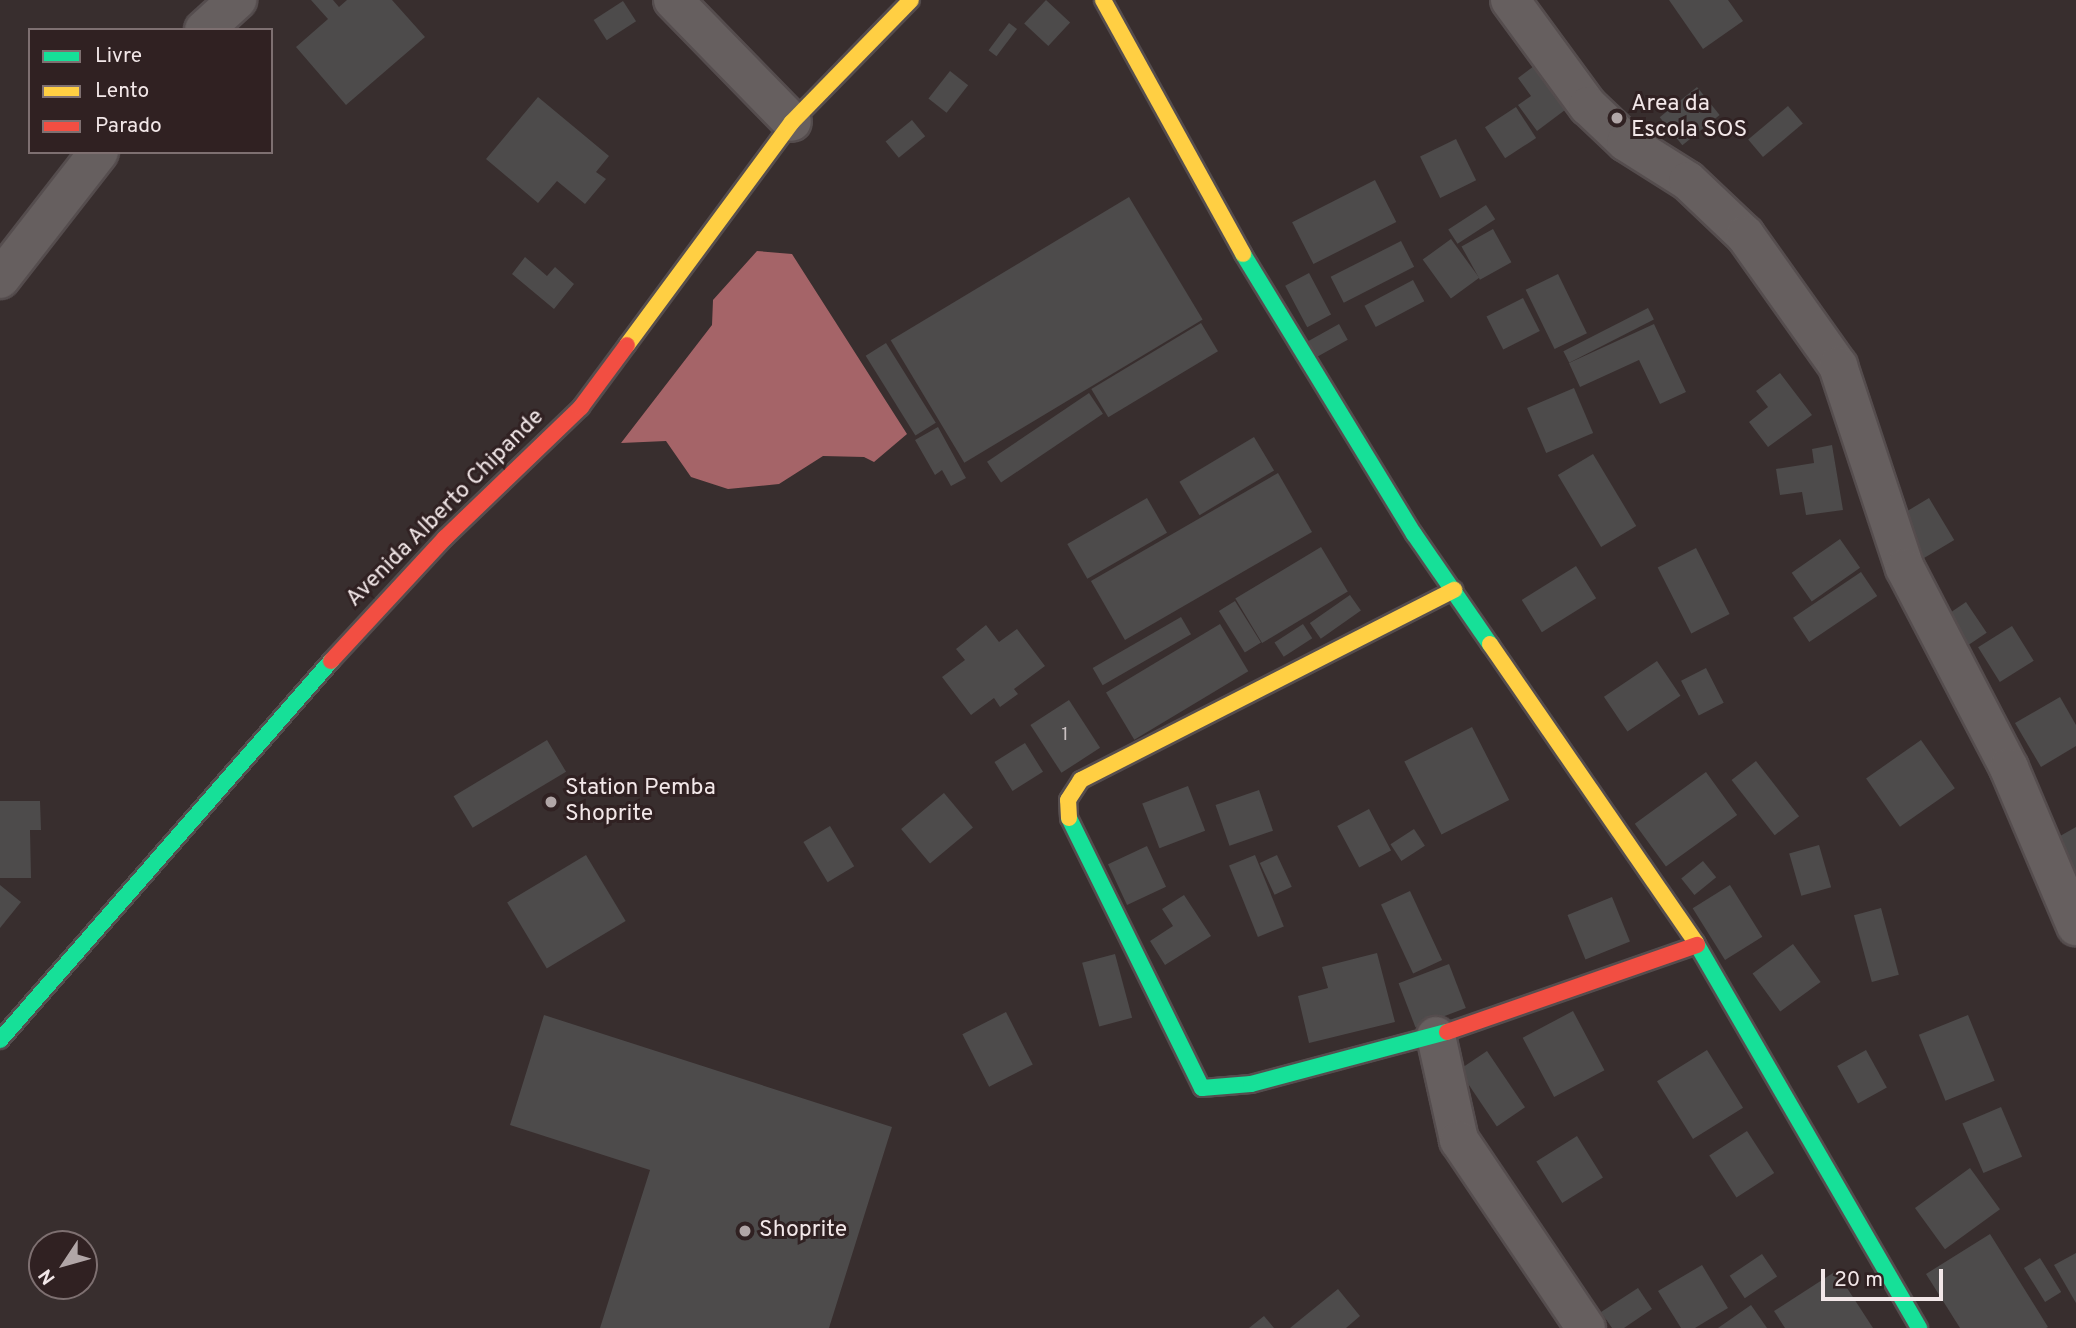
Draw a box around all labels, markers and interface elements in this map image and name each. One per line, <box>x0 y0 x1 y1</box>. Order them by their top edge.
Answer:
legend <box>28 28 273 154</box>
text: Livre <box>95 43 142 70</box>
text: Lento <box>95 78 149 105</box>
place label: Area da Escola SOS <box>1631 91 1747 145</box>
marker: Area da Escola SOS <box>1609 110 1625 126</box>
text: Parado <box>95 113 162 140</box>
street label: Avenida Alberto Chipande <box>341 404 551 614</box>
house number: 1 <box>1061 725 1069 747</box>
place label: Station Pemba Shoprite <box>565 775 716 829</box>
marker: Station Pemba Shoprite <box>543 794 559 810</box>
place label: Shoprite <box>759 1217 847 1245</box>
marker: Shoprite <box>737 1223 753 1239</box>
north arrow <box>28 1230 98 1300</box>
scale bar <box>1824 1254 1946 1298</box>
text: N <box>34 1264 61 1289</box>
text: 20 m <box>1834 1267 1883 1294</box>

